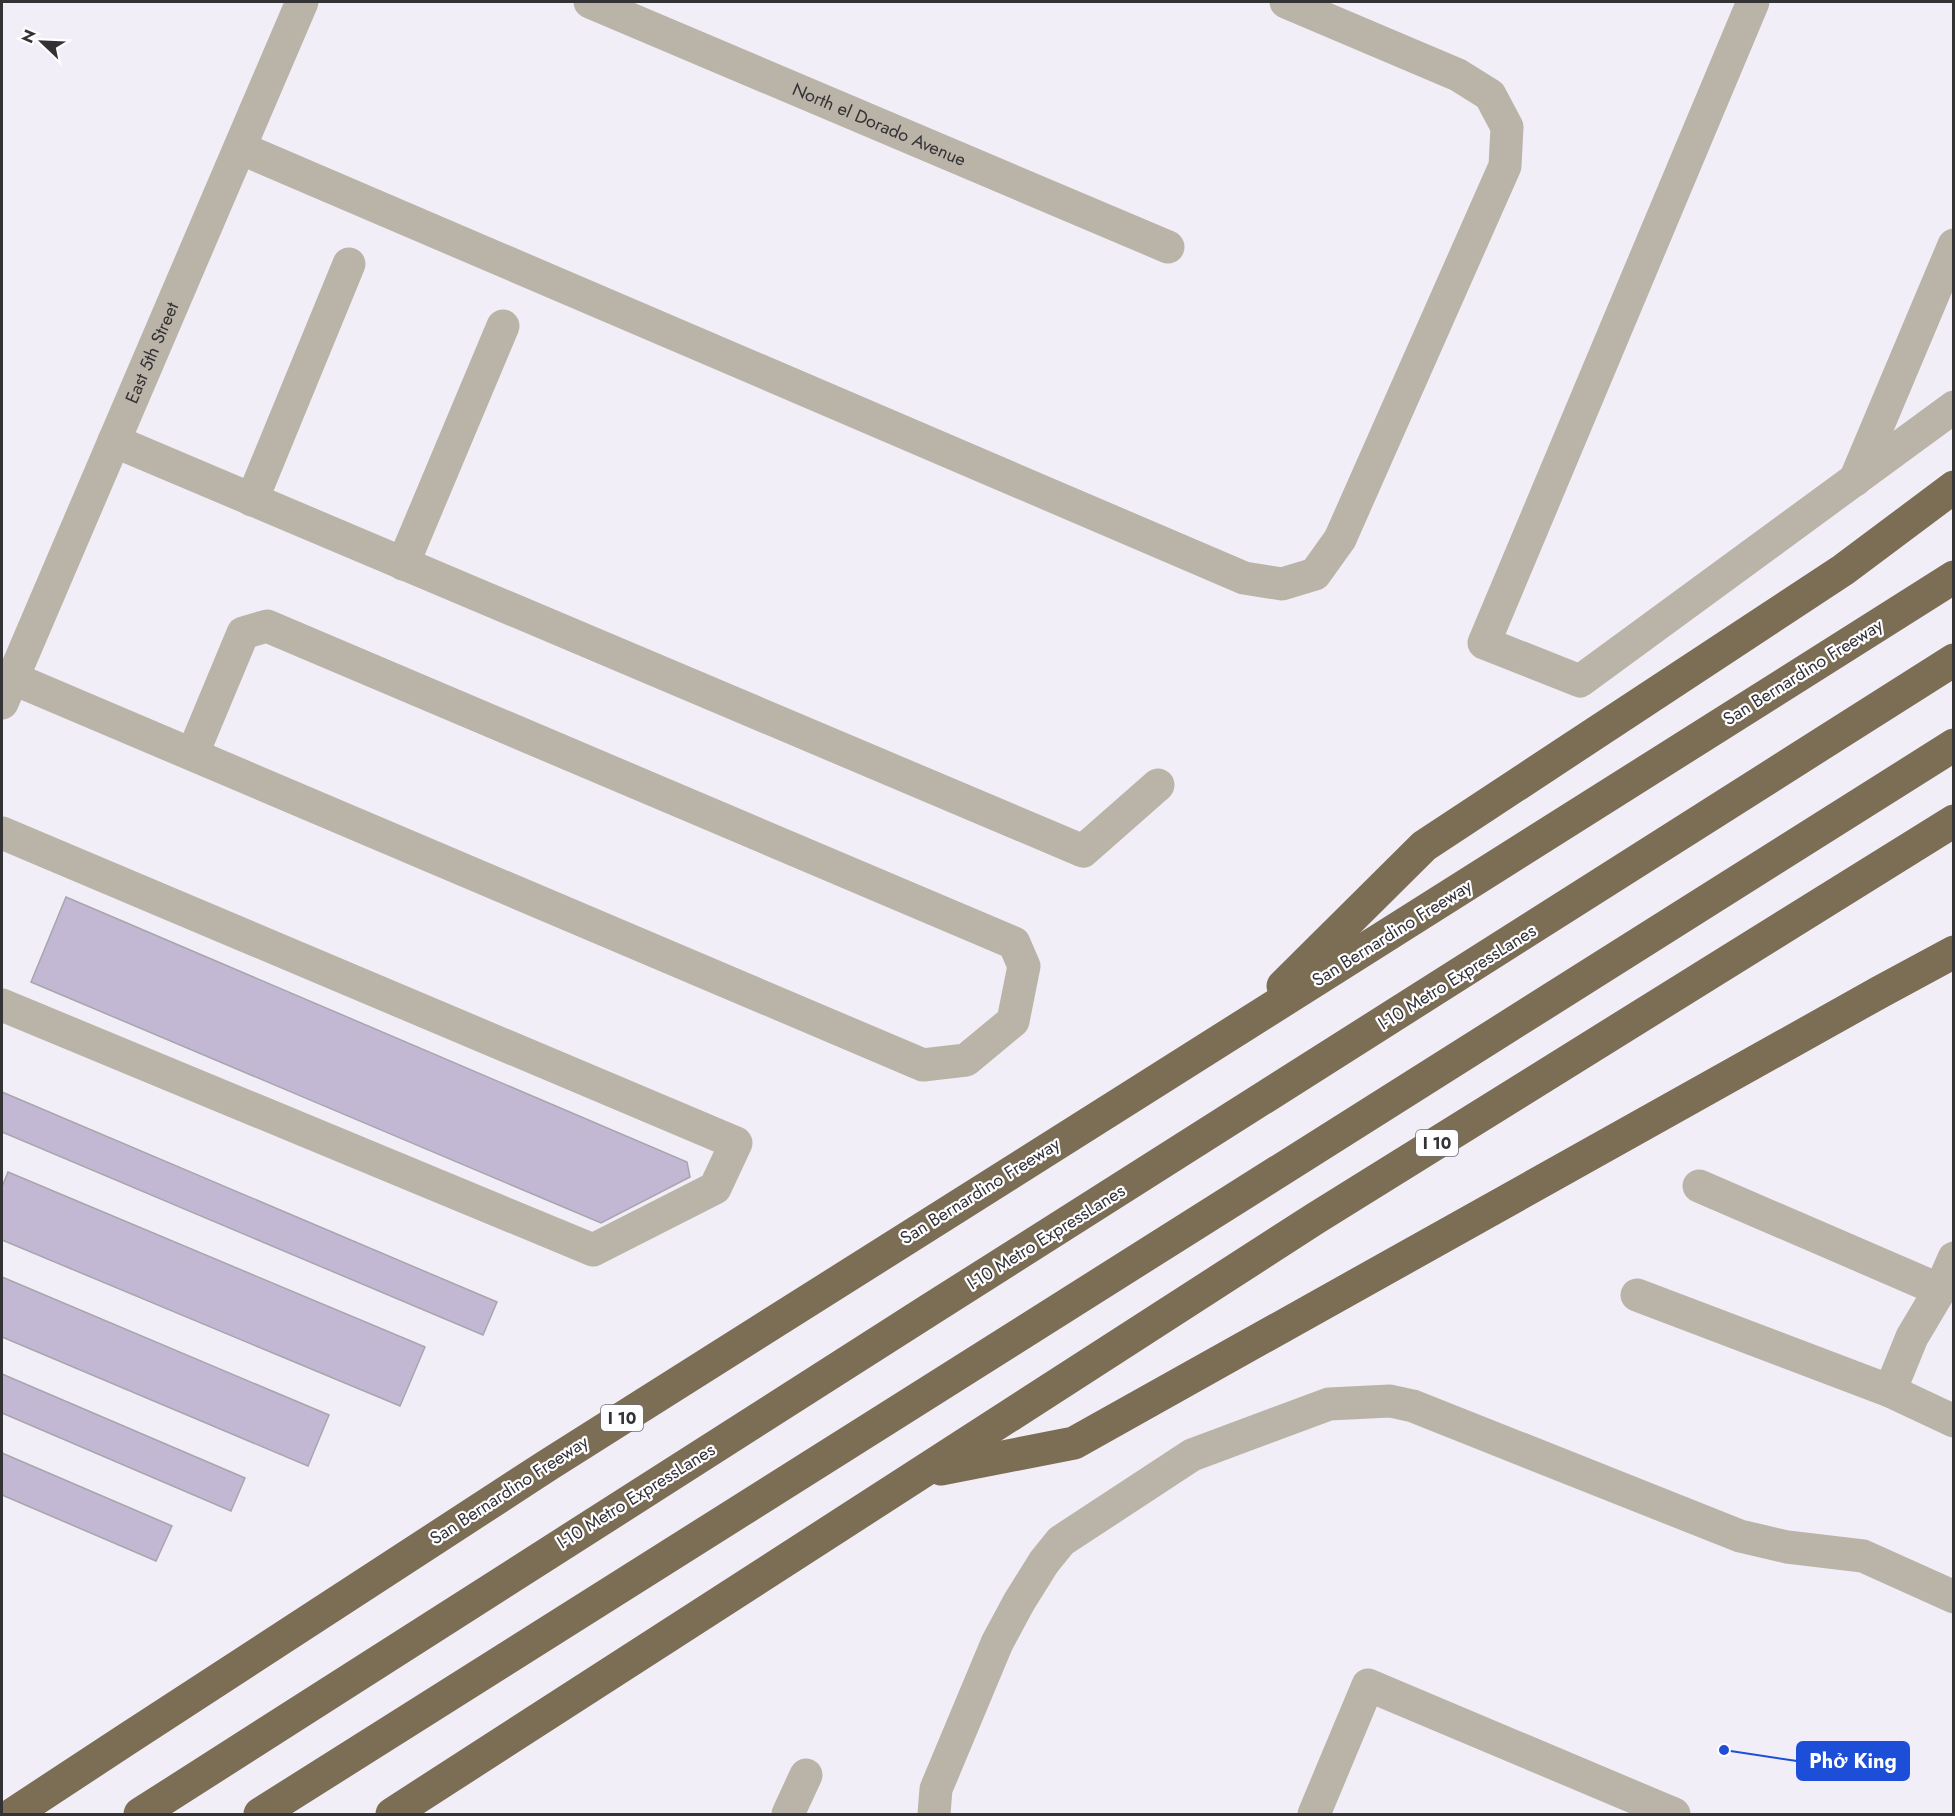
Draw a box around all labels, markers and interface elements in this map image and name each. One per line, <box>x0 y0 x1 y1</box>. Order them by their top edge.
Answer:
north arrow <box>12 12 72 72</box>
text: N <box>16 26 42 47</box>
street label: North el Dorado Avenue <box>788 76 970 173</box>
street label: East 5th Street <box>119 297 185 407</box>
street label: San Bernardino Freeway <box>1718 612 1888 732</box>
street label: San Bernardino Freeway <box>1307 873 1477 993</box>
street label: I-10 Metro ExpressLanes <box>1373 918 1541 1036</box>
road number: I 10 <box>1416 1130 1458 1156</box>
street label: San Bernardino Freeway <box>895 1131 1065 1251</box>
street label: I-10 Metro ExpressLanes <box>962 1178 1130 1296</box>
road number: I 10 <box>601 1405 643 1431</box>
street label: San Bernardino Freeway <box>425 1429 593 1551</box>
street label: I-10 Metro ExpressLanes <box>552 1437 720 1555</box>
callout: Phở King <box>1797 1742 1909 1780</box>
text: Phở King <box>1809 1747 1897 1776</box>

